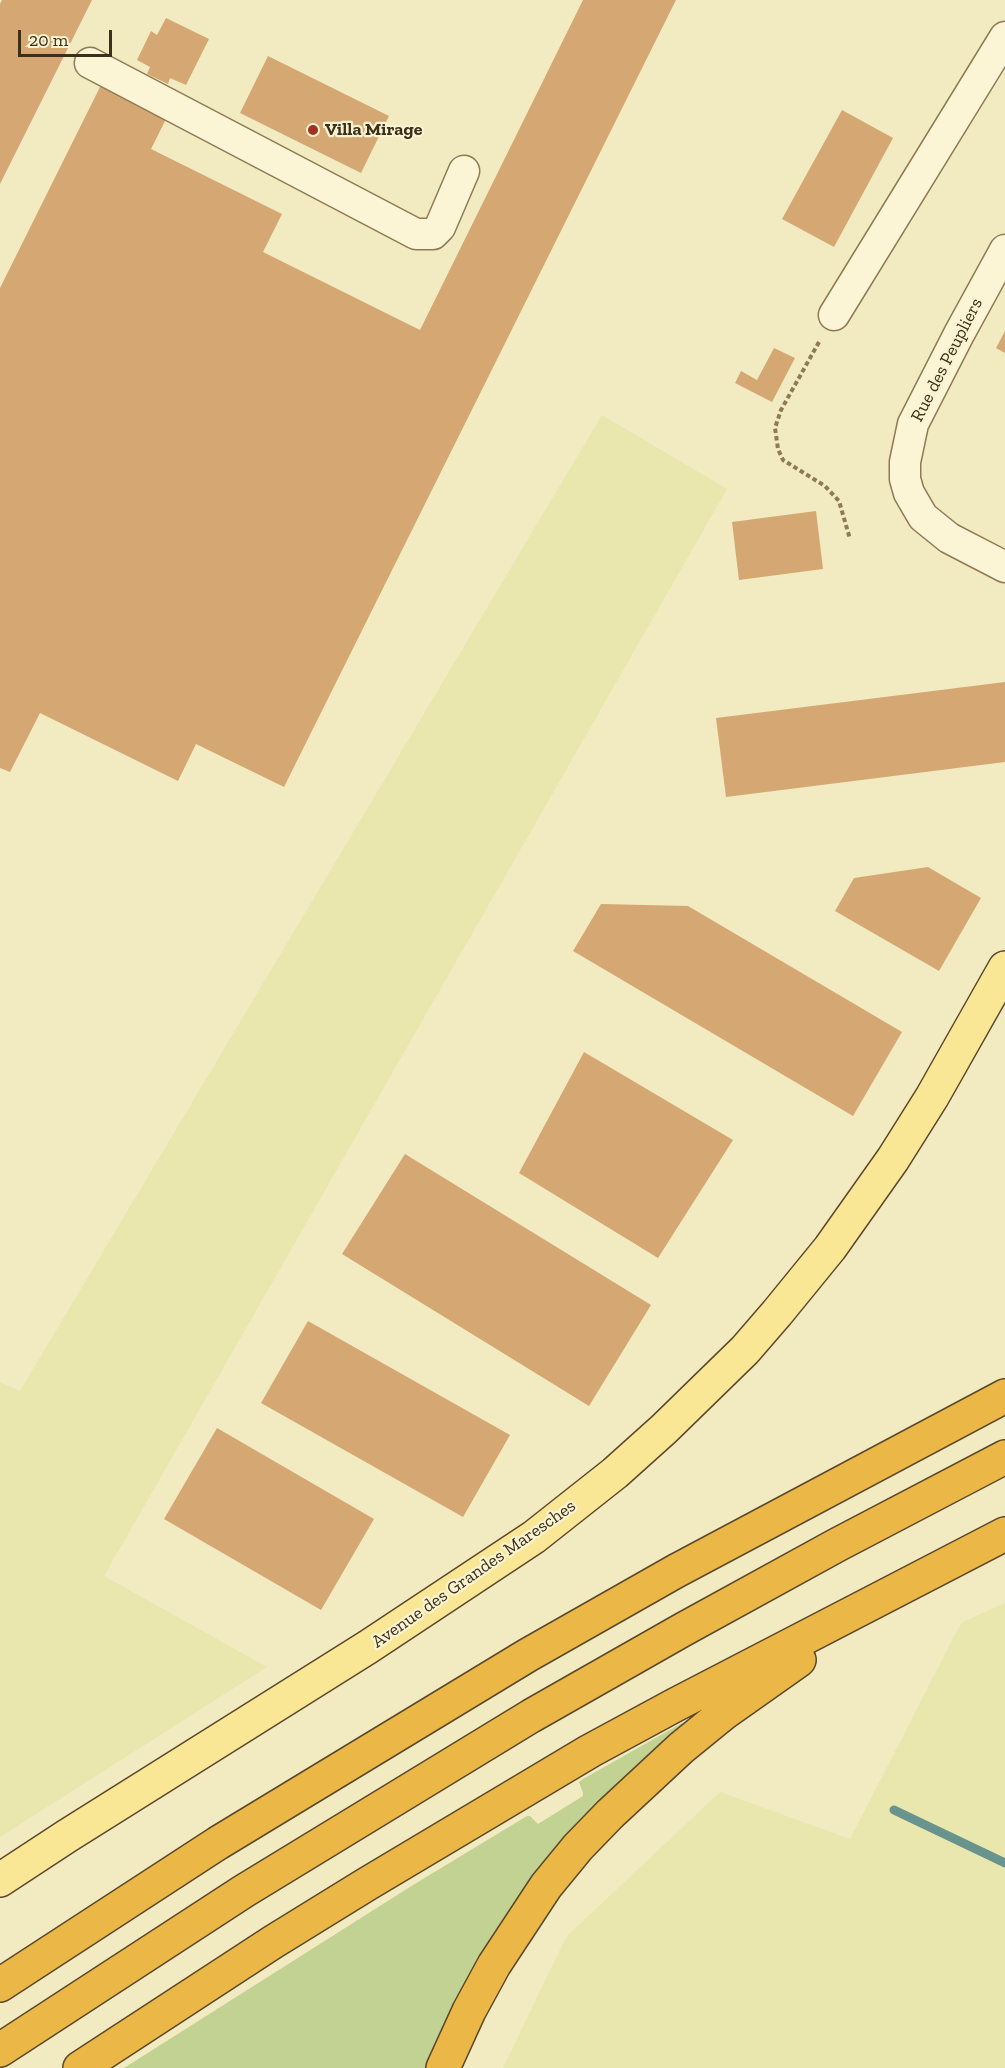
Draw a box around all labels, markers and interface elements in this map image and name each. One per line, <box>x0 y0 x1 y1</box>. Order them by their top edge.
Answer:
scale bar <box>21 18 116 56</box>
text: 20 m <box>29 29 68 51</box>
place label: Villa Mirage <box>325 119 422 141</box>
marker: Villa Mirage <box>306 123 320 137</box>
street label: Rue des Peupliers <box>906 294 988 426</box>
street label: Avenue des Grandes Maresches <box>368 1495 580 1653</box>

